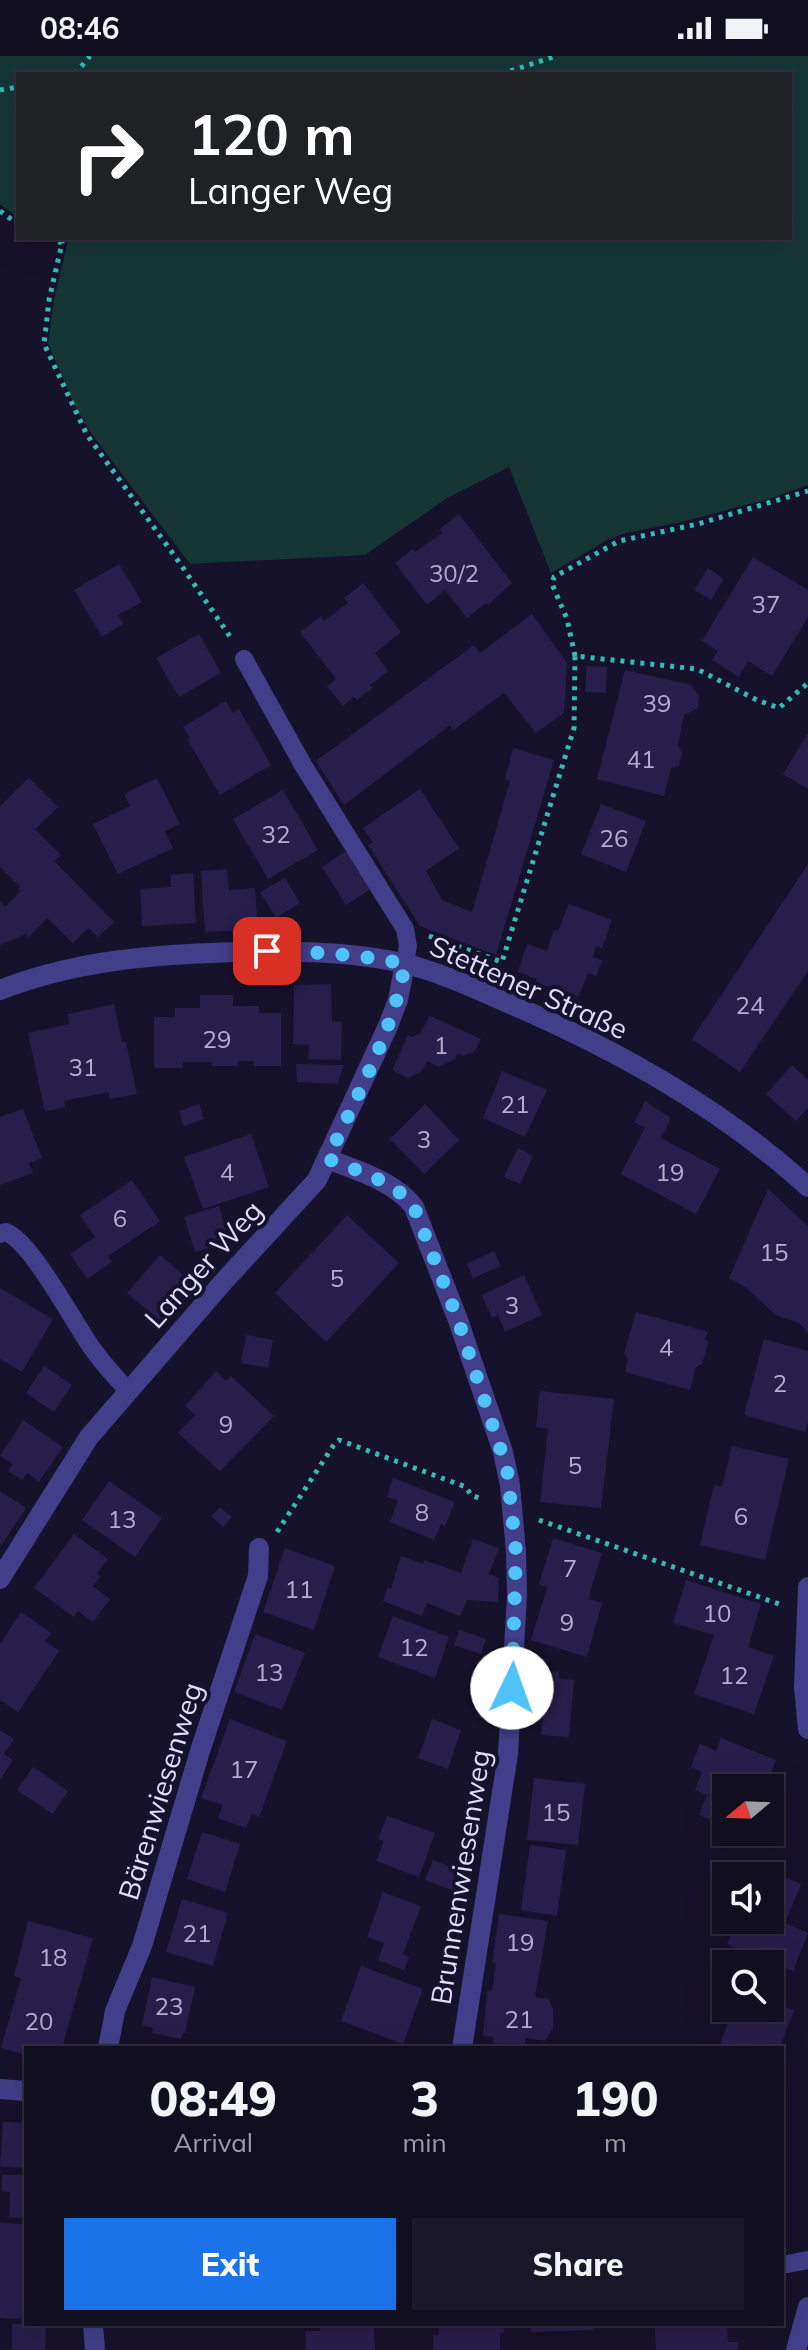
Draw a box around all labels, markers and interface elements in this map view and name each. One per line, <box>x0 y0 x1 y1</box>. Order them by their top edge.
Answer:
text: 08:46 <box>40 9 119 47</box>
text: 120 m <box>188 99 355 169</box>
icon: right <box>56 104 160 208</box>
text: Langer Weg <box>188 168 393 213</box>
house number: 30/2 <box>429 558 479 588</box>
house number: 37 <box>752 589 780 619</box>
house number: 39 <box>643 688 671 718</box>
house number: 41 <box>627 744 655 774</box>
house number: 32 <box>262 819 290 849</box>
house number: 26 <box>600 823 628 853</box>
pin <box>233 917 301 985</box>
street label: Stettener Straße <box>425 928 633 1046</box>
icon: arrive <box>245 929 289 973</box>
house number: 24 <box>736 990 764 1020</box>
house number: 29 <box>203 1024 231 1054</box>
house number: 1 <box>434 1030 448 1060</box>
house number: 31 <box>69 1052 97 1082</box>
house number: 21 <box>501 1089 529 1119</box>
house number: 3 <box>417 1124 431 1154</box>
house number: 4 <box>220 1157 234 1187</box>
house number: 19 <box>656 1157 684 1187</box>
street label: Langer Weg <box>137 1193 269 1335</box>
house number: 6 <box>113 1203 127 1233</box>
house number: 15 <box>760 1237 788 1267</box>
house number: 5 <box>330 1263 344 1293</box>
house number: 3 <box>505 1290 519 1320</box>
house number: 4 <box>659 1332 673 1362</box>
house number: 2 <box>773 1368 787 1398</box>
house number: 9 <box>219 1409 233 1439</box>
house number: 5 <box>568 1450 582 1480</box>
house number: 8 <box>415 1497 429 1527</box>
house number: 6 <box>734 1501 748 1531</box>
house number: 13 <box>108 1504 136 1534</box>
house number: 7 <box>563 1553 577 1583</box>
house number: 11 <box>285 1574 313 1604</box>
house number: 10 <box>703 1598 731 1628</box>
house number: 9 <box>560 1607 574 1637</box>
house number: 12 <box>400 1632 428 1662</box>
position arrow <box>470 1646 554 1730</box>
house number: 13 <box>255 1657 283 1687</box>
house number: 12 <box>720 1660 748 1690</box>
street label: Bärenwiesenweg <box>110 1678 210 1904</box>
street label: Brunnenwiesenweg <box>423 1747 497 2007</box>
house number: 17 <box>230 1754 258 1784</box>
north arrow <box>712 1774 784 1846</box>
map controls <box>712 1774 784 2022</box>
house number: 15 <box>542 1797 570 1827</box>
button: sound <box>712 1862 784 1934</box>
house number: 21 <box>183 1918 211 1948</box>
house number: 19 <box>506 1927 534 1957</box>
house number: 18 <box>39 1942 67 1972</box>
button: search <box>712 1950 784 2022</box>
house number: 23 <box>155 1991 183 2021</box>
house number: 21 <box>505 2004 533 2034</box>
house number: 20 <box>25 2006 53 2036</box>
text: 08:49 <box>149 2068 277 2128</box>
text: 3 <box>410 2068 439 2128</box>
text: 190 <box>572 2068 659 2128</box>
text: Arrival <box>173 2126 253 2159</box>
text: min <box>403 2126 447 2159</box>
text: m <box>604 2126 627 2159</box>
button: Exit <box>64 2218 396 2310</box>
button: Share <box>412 2218 744 2310</box>

